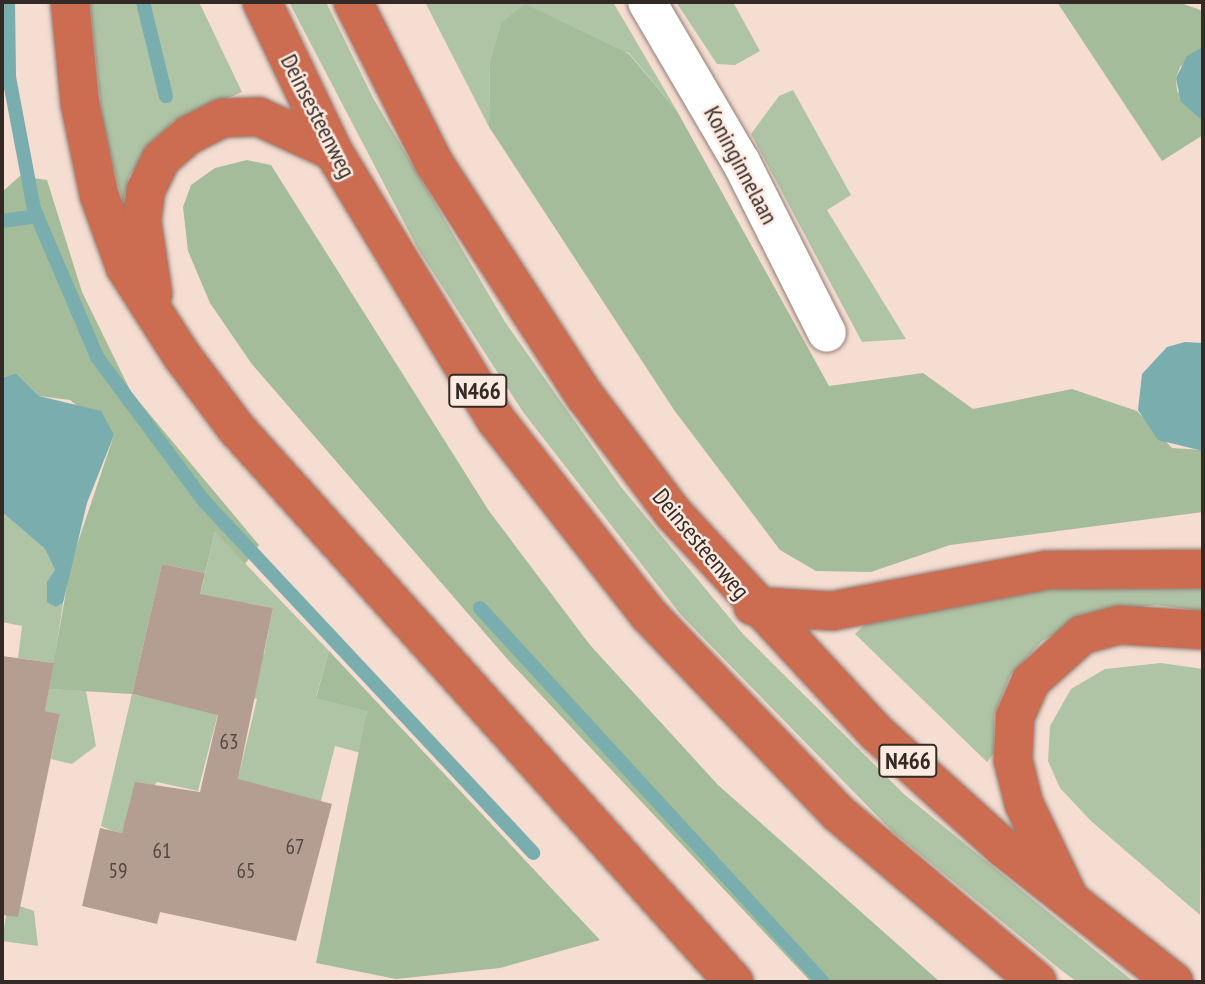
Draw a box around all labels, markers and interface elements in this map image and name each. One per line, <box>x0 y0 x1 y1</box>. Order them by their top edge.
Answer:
street label: Deinsesteenweg <box>275 49 361 183</box>
street label: Koninginnelaan <box>698 101 784 229</box>
road number: N466 <box>448 372 508 410</box>
street label: Deinsesteenweg <box>647 483 755 605</box>
house number: 63 <box>220 729 238 755</box>
road number: N466 <box>878 741 938 780</box>
house number: 67 <box>286 834 304 860</box>
house number: 61 <box>153 838 171 864</box>
house number: 59 <box>109 858 127 884</box>
house number: 65 <box>237 858 255 884</box>

